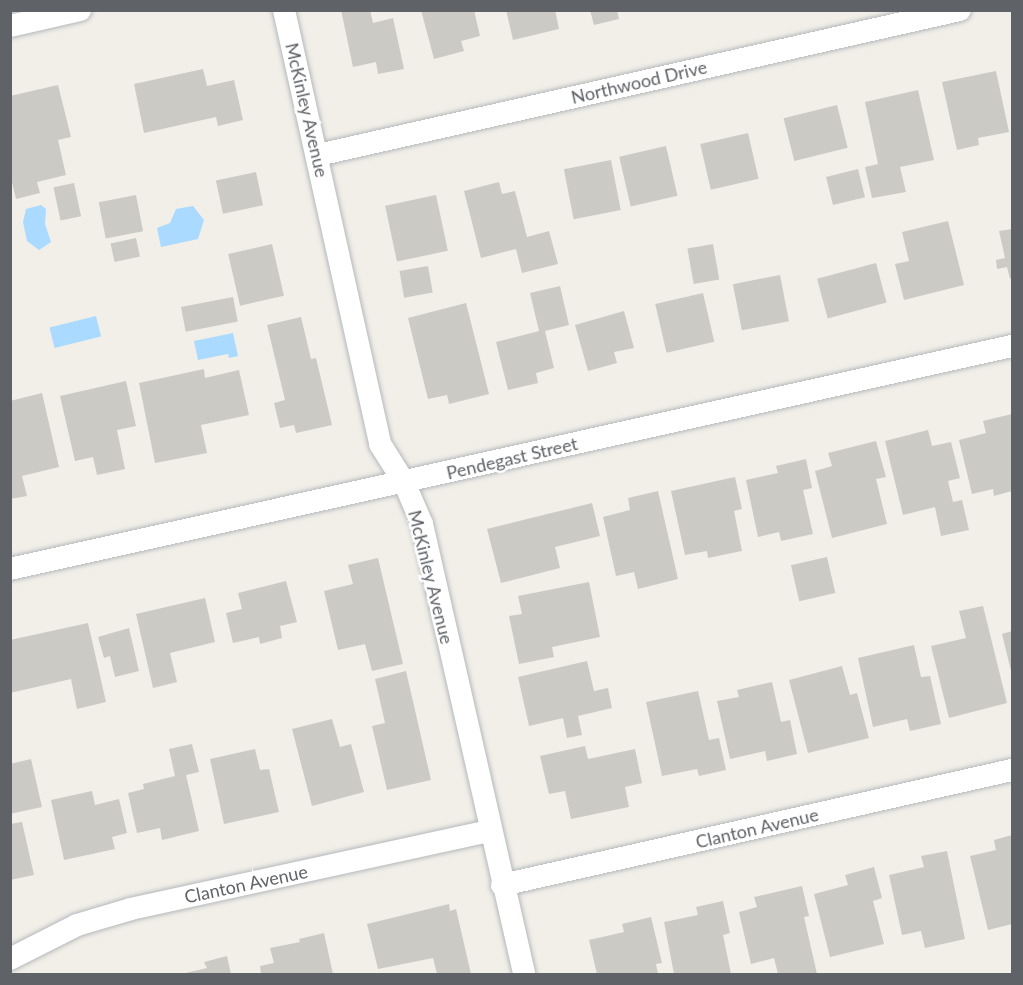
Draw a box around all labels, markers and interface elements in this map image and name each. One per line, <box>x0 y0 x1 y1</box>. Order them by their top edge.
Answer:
street label: McKinley Avenue <box>281 40 333 180</box>
street label: Northwood Drive <box>569 56 709 108</box>
street label: Pendegast Street <box>444 432 580 484</box>
street label: McKinley Avenue <box>404 507 458 647</box>
street label: Clanton Avenue <box>693 803 821 853</box>
street label: Clanton Avenue <box>182 860 310 908</box>

